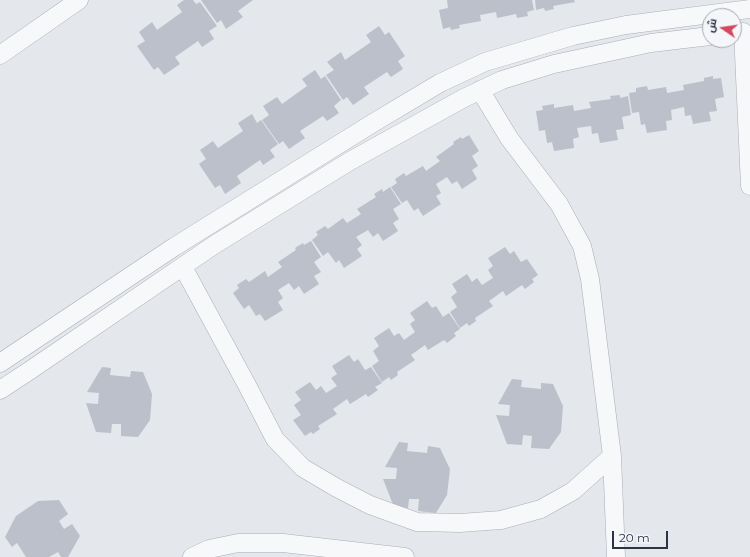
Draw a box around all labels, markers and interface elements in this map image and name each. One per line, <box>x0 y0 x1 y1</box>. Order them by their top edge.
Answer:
north arrow <box>702 8 742 48</box>
text: ش <box>703 17 720 34</box>
scale bar <box>614 523 670 549</box>
text: 20 m <box>619 530 650 545</box>

